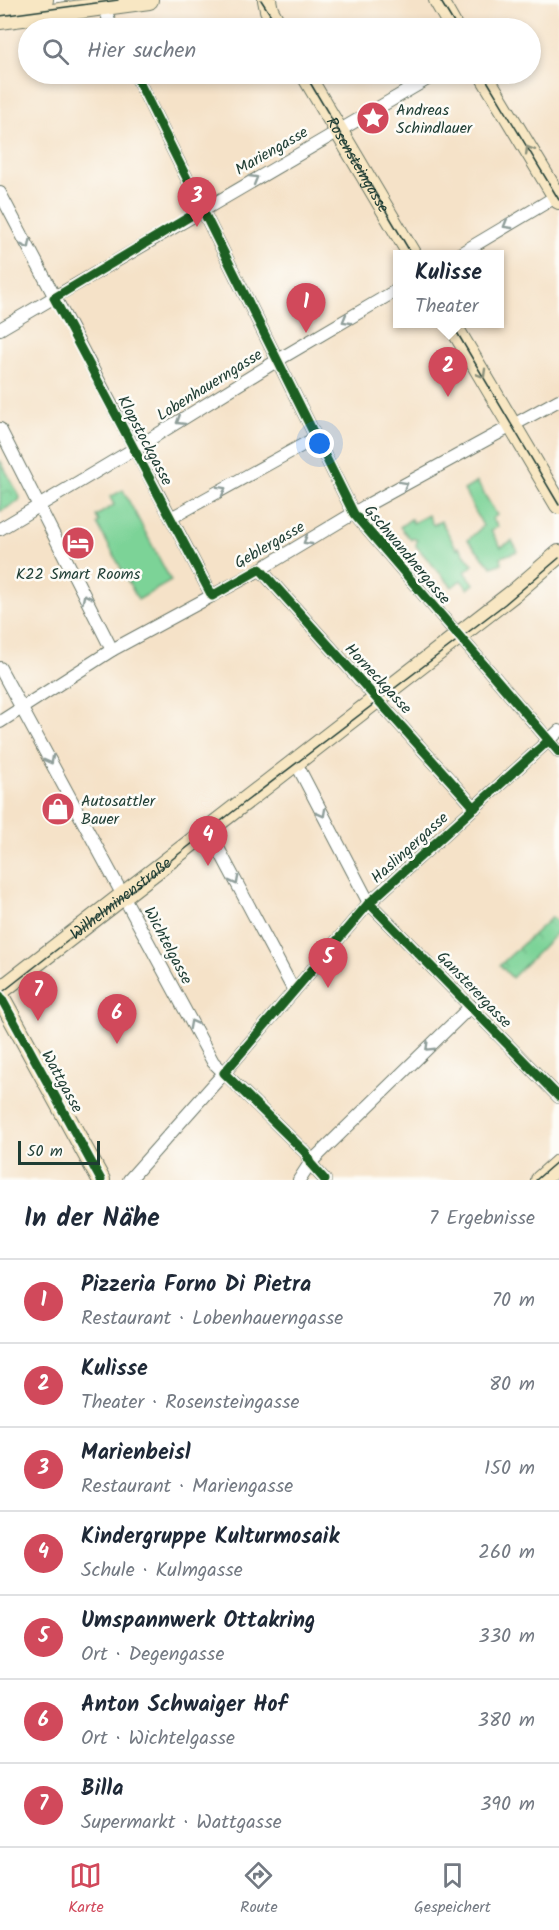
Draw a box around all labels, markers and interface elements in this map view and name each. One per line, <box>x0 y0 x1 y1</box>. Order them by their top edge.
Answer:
search box <box>18 18 541 84</box>
text: Hier suchen <box>87 34 196 69</box>
icon: search <box>39 35 72 68</box>
place label: Andreas Schindlauer <box>396 98 474 141</box>
place icon: Andreas Schindlauer <box>355 100 391 136</box>
street label: Rosensteingasse <box>319 112 395 218</box>
street label: Mariengasse <box>230 120 313 182</box>
one-way arrow <box>524 146 536 156</box>
one-way arrow <box>248 174 258 186</box>
pin: 3 <box>178 178 216 227</box>
one-way arrow <box>503 218 513 230</box>
one-way arrow <box>20 238 31 249</box>
popup <box>393 250 504 328</box>
text: Kulisse <box>415 256 482 291</box>
pin: 1 <box>286 284 326 333</box>
text: Theater <box>415 291 478 323</box>
one-way arrow <box>342 313 353 324</box>
street label: Lobenhauerngasse <box>152 343 268 428</box>
pin: 2 <box>428 348 468 397</box>
one-way arrow <box>474 368 486 378</box>
street label: Klopstockgasse <box>110 391 179 490</box>
one-way arrow <box>176 413 186 425</box>
your location <box>305 429 334 458</box>
one-way arrow <box>398 481 408 492</box>
one-way arrow <box>216 485 226 497</box>
street label: Gschwandnergasse <box>357 499 456 611</box>
street label: Geblergasse <box>230 515 310 576</box>
hotel icon: K22 Smart Rooms <box>60 525 96 561</box>
one-way arrow <box>303 534 313 546</box>
place label: K22 Smart Rooms <box>16 562 140 587</box>
one-way arrow <box>82 594 93 604</box>
street label: Horneckgasse <box>338 638 418 720</box>
one-way arrow <box>43 753 54 764</box>
place label: Autosattler Bauer <box>81 789 157 832</box>
shop icon: Autosattler Bauer <box>40 791 76 827</box>
street label: Haslingergasse <box>365 806 455 890</box>
one-way arrow <box>315 807 327 818</box>
pin: 4 <box>188 816 228 866</box>
street label: Wilhelminenstraße <box>65 851 177 947</box>
one-way arrow <box>228 874 240 885</box>
street label: Wichtelgasse <box>137 902 199 989</box>
pin: 5 <box>308 938 348 988</box>
street label: Gansterergasse <box>430 945 518 1035</box>
pin: 7 <box>18 972 57 1021</box>
pin: 6 <box>98 994 136 1044</box>
one-way arrow <box>189 1020 200 1030</box>
one-way arrow <box>425 1040 435 1051</box>
street label: Wattgasse <box>34 1046 89 1118</box>
scale bar <box>18 1138 100 1166</box>
text: 50 m <box>27 1139 63 1164</box>
text: In der Nähe <box>24 1198 160 1240</box>
text: 7 Ergebnisse <box>429 1203 535 1235</box>
text: Pizzeria Forno Di Pietra <box>81 1268 311 1303</box>
text: 1 <box>40 1285 47 1317</box>
text: 70 m <box>492 1285 535 1317</box>
text: Restaurant · Lobenhauerngasse <box>81 1303 343 1335</box>
text: Kulisse <box>81 1352 148 1387</box>
text: 2 <box>38 1369 49 1401</box>
text: 80 m <box>489 1369 535 1401</box>
text: Theater · Rosensteingasse <box>81 1387 299 1419</box>
text: Marienbeisl <box>81 1436 191 1471</box>
text: 3 <box>38 1453 49 1485</box>
text: 150 m <box>484 1453 535 1485</box>
text: Restaurant · Mariengasse <box>81 1471 293 1503</box>
text: Kindergruppe Kulturmosaik <box>81 1520 339 1555</box>
text: 4 <box>38 1537 49 1569</box>
text: 260 m <box>478 1537 535 1569</box>
text: Schule · Kulmgasse <box>81 1555 243 1587</box>
text: Umspannwerk Ottakring <box>81 1604 315 1639</box>
text: 5 <box>38 1621 49 1653</box>
text: 330 m <box>478 1621 535 1653</box>
text: Ort · Degengasse <box>81 1639 224 1671</box>
text: Anton Schwaiger Hof <box>81 1688 287 1723</box>
text: 6 <box>38 1705 49 1737</box>
text: 380 m <box>478 1705 535 1737</box>
text: Ort · Wichtelgasse <box>81 1723 235 1755</box>
text: Billa <box>81 1772 123 1807</box>
text: 7 <box>39 1789 48 1821</box>
text: 390 m <box>480 1789 535 1821</box>
text: Supermarkt · Wattgasse <box>81 1807 282 1839</box>
tab: Karte <box>68 1859 104 1920</box>
tab: Route <box>240 1859 278 1920</box>
tab: Gespeichert <box>414 1859 491 1920</box>

